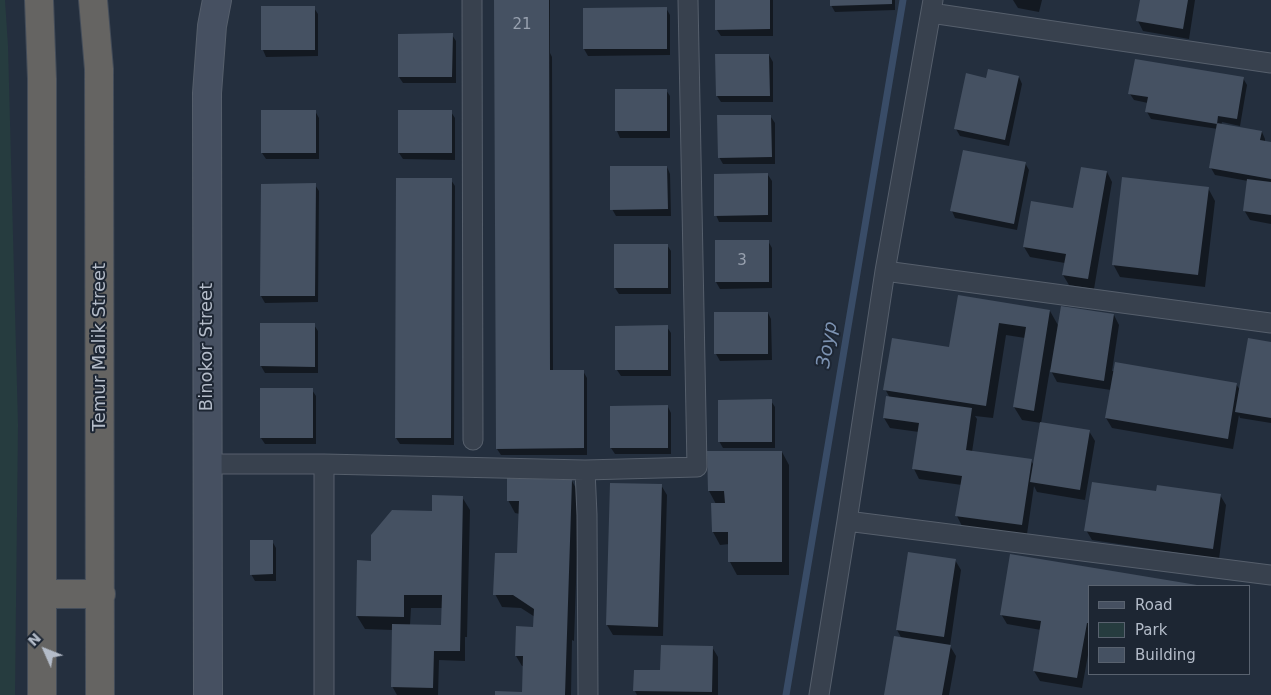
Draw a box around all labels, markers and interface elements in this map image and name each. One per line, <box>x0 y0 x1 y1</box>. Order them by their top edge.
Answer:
house number: 21 <box>512 16 532 34</box>
house number: 3 <box>737 252 747 270</box>
street label: Temur Malik Street <box>89 263 111 431</box>
street label: Binokor Street <box>196 283 218 411</box>
water label: Зоур <box>813 320 843 370</box>
legend <box>1088 585 1251 675</box>
text: Road <box>1135 596 1173 614</box>
text: Park <box>1135 621 1167 639</box>
north arrow <box>20 625 70 675</box>
text: N <box>24 630 44 649</box>
text: Building <box>1135 646 1196 664</box>

